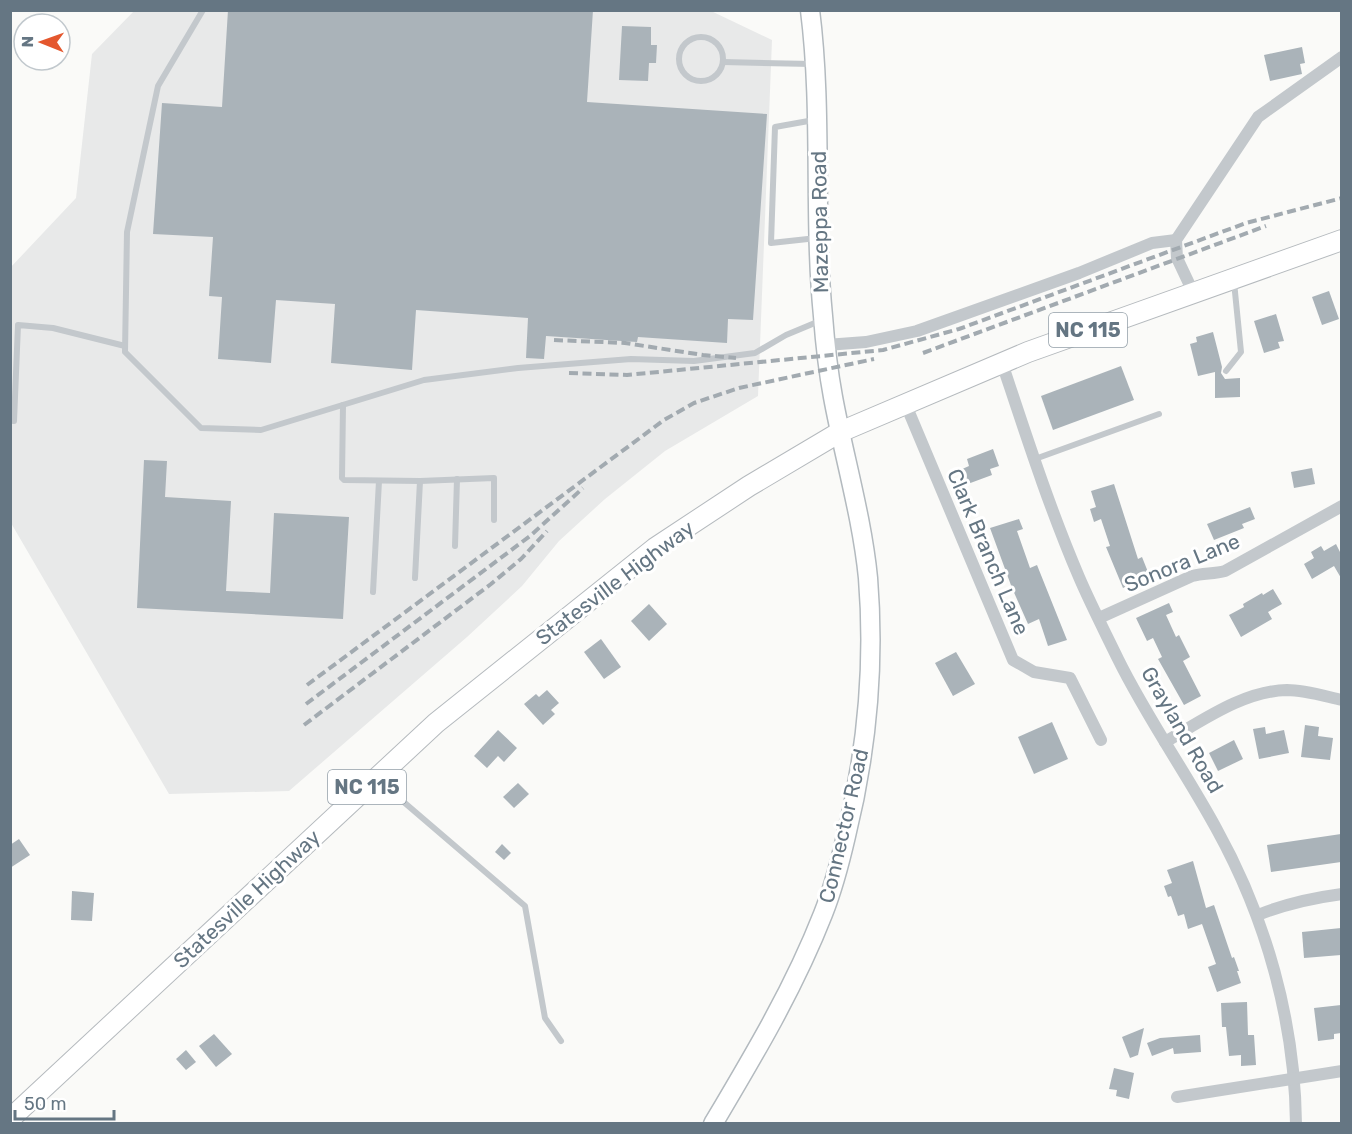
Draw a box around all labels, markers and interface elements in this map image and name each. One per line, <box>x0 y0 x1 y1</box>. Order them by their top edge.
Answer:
north arrow <box>12 12 72 72</box>
text: N <box>18 36 37 48</box>
street label: Mazeppa Road <box>806 151 833 293</box>
road number: NC 115 <box>1049 313 1127 347</box>
street label: Clark Branch Lane <box>942 465 1035 639</box>
street label: Statesville Highway <box>531 515 699 650</box>
street label: Sonora Lane <box>1120 528 1243 597</box>
street label: Grayland Road <box>1136 662 1229 797</box>
street label: Connector Road <box>814 746 873 905</box>
road number: NC 115 <box>328 770 406 804</box>
street label: Statesville Highway <box>168 824 326 973</box>
scale bar <box>15 1083 114 1121</box>
text: 50 m <box>24 1093 67 1115</box>

